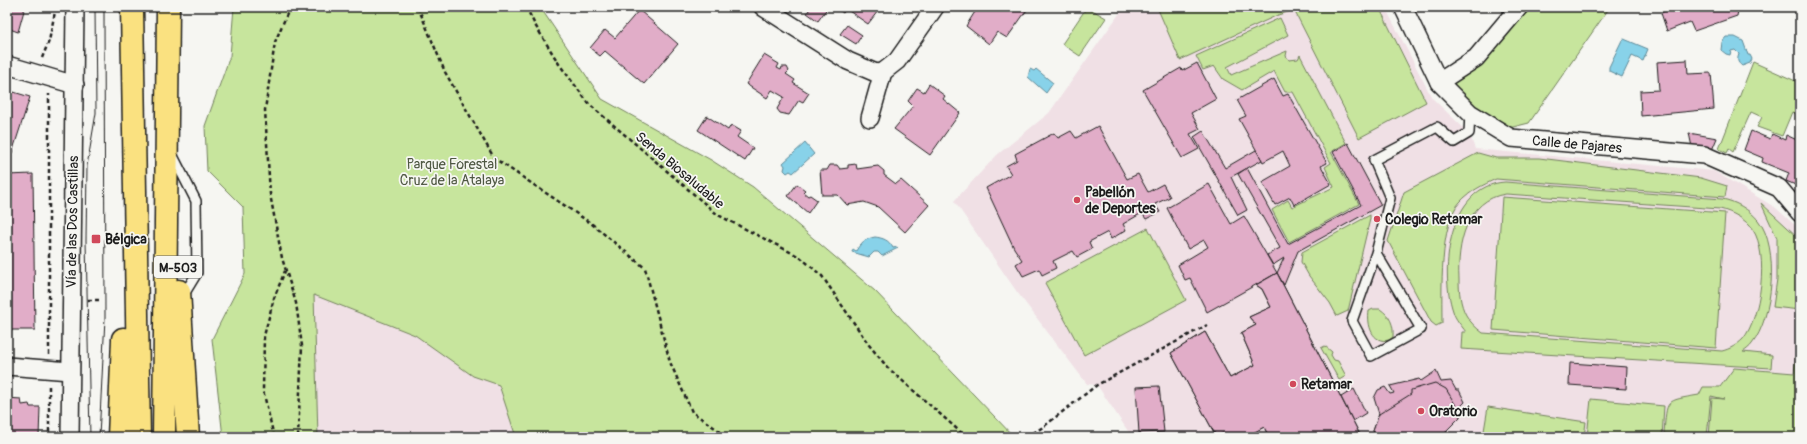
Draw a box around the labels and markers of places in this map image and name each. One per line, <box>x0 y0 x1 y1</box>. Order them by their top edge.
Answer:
place label: Pabellón de Deportes <box>1085 184 1156 217</box>
marker: Pabellón de Deportes <box>1072 195 1082 205</box>
place label: Colegio Retamar <box>1385 211 1484 228</box>
marker: Colegio Retamar <box>1372 214 1382 224</box>
place label: Bélgica <box>105 231 147 248</box>
marker: Bélgica <box>90 233 102 245</box>
place label: Retamar <box>1301 376 1353 393</box>
marker: Retamar <box>1288 379 1298 389</box>
place label: Oratorio <box>1429 403 1478 420</box>
marker: Oratorio <box>1416 406 1426 416</box>

